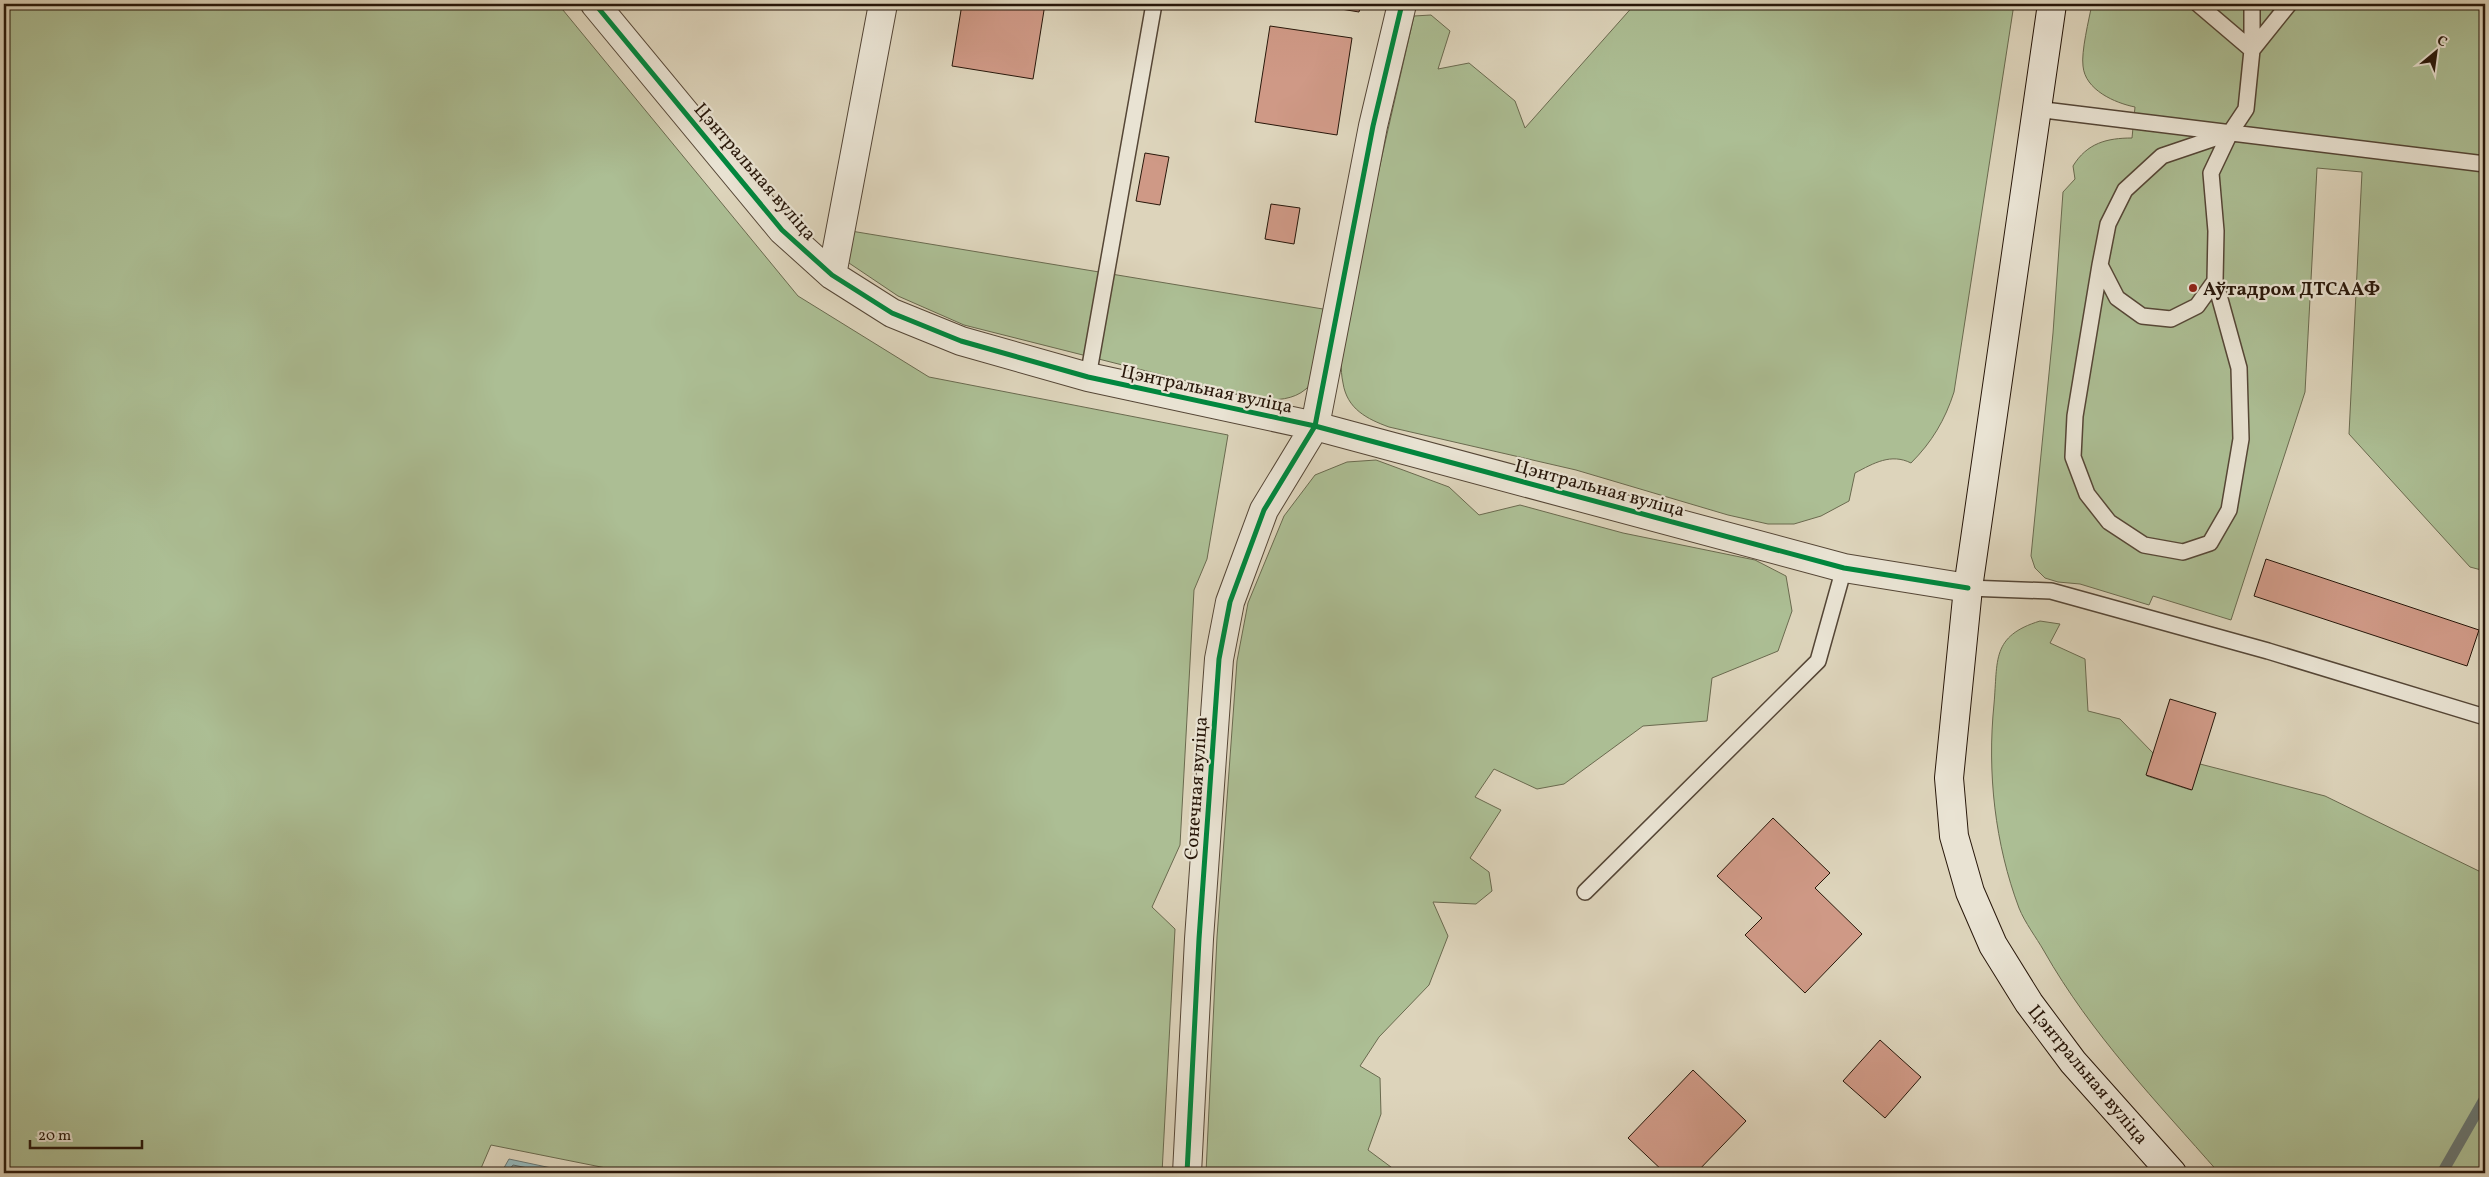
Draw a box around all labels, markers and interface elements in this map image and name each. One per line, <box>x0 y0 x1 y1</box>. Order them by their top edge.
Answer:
north arrow <box>2412 28 2462 78</box>
text: С <box>2433 31 2450 52</box>
street label: Цэнтральная вуліца <box>687 98 822 247</box>
place label: Аўтадром ДТСААФ <box>2203 277 2380 303</box>
marker: Аўтадром ДТСААФ <box>2187 282 2199 294</box>
street label: Цэнтральная вуліца <box>1118 359 1295 421</box>
street label: Цэнтральная вуліца <box>1511 454 1687 524</box>
street label: Сонечная вуліца <box>1179 715 1215 861</box>
street label: Цэнтральная вуліца <box>2021 1000 2154 1151</box>
scale bar <box>30 1117 142 1149</box>
text: 20 m <box>38 1126 71 1147</box>

